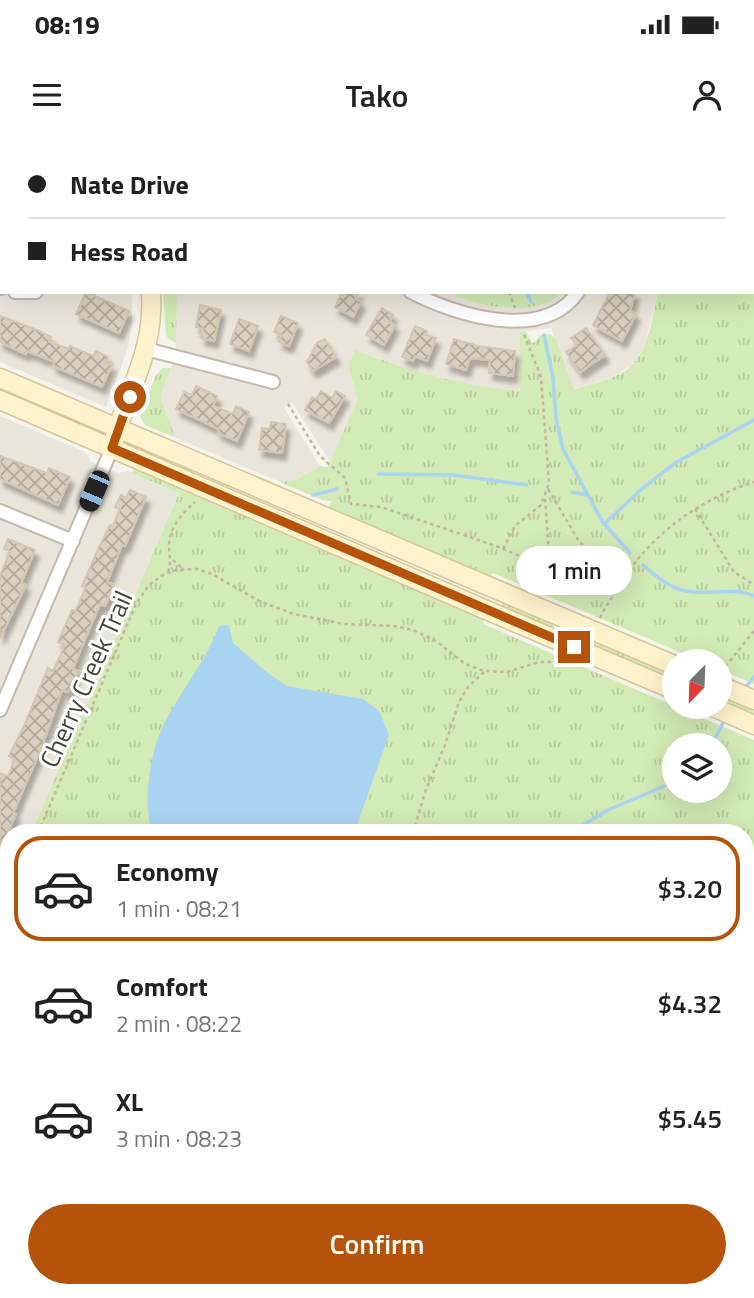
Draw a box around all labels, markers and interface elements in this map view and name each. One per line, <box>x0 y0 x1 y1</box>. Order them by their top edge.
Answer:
text: 08:19 <box>35 5 100 44</box>
text: Tako <box>345 71 409 119</box>
icon: menu <box>28 76 66 114</box>
icon: person <box>688 76 726 114</box>
text: Nate Drive <box>70 165 189 204</box>
text: Hess Road <box>70 232 188 271</box>
route start <box>114 381 146 413</box>
car <box>77 468 112 514</box>
callout: 1 min <box>516 546 632 594</box>
text: 1 min <box>546 553 602 588</box>
street label: Cherry Creek Trail <box>30 584 142 774</box>
route end <box>558 631 590 663</box>
north arrow <box>662 649 732 719</box>
map controls <box>662 649 732 803</box>
button: layers <box>662 733 732 803</box>
text: Economy <box>116 852 218 891</box>
icon: car <box>32 857 95 920</box>
text: $3.20 <box>658 869 722 908</box>
text: 1 min · 08:21 <box>116 891 242 926</box>
text: Comfort <box>116 967 208 1006</box>
icon: car <box>32 972 95 1035</box>
text: $4.32 <box>658 984 722 1023</box>
text: 2 min · 08:22 <box>116 1006 242 1041</box>
text: XL <box>116 1082 143 1121</box>
icon: car <box>32 1087 95 1150</box>
text: $5.45 <box>658 1099 722 1138</box>
text: 3 min · 08:23 <box>116 1121 242 1156</box>
button: Confirm <box>28 1204 726 1284</box>

